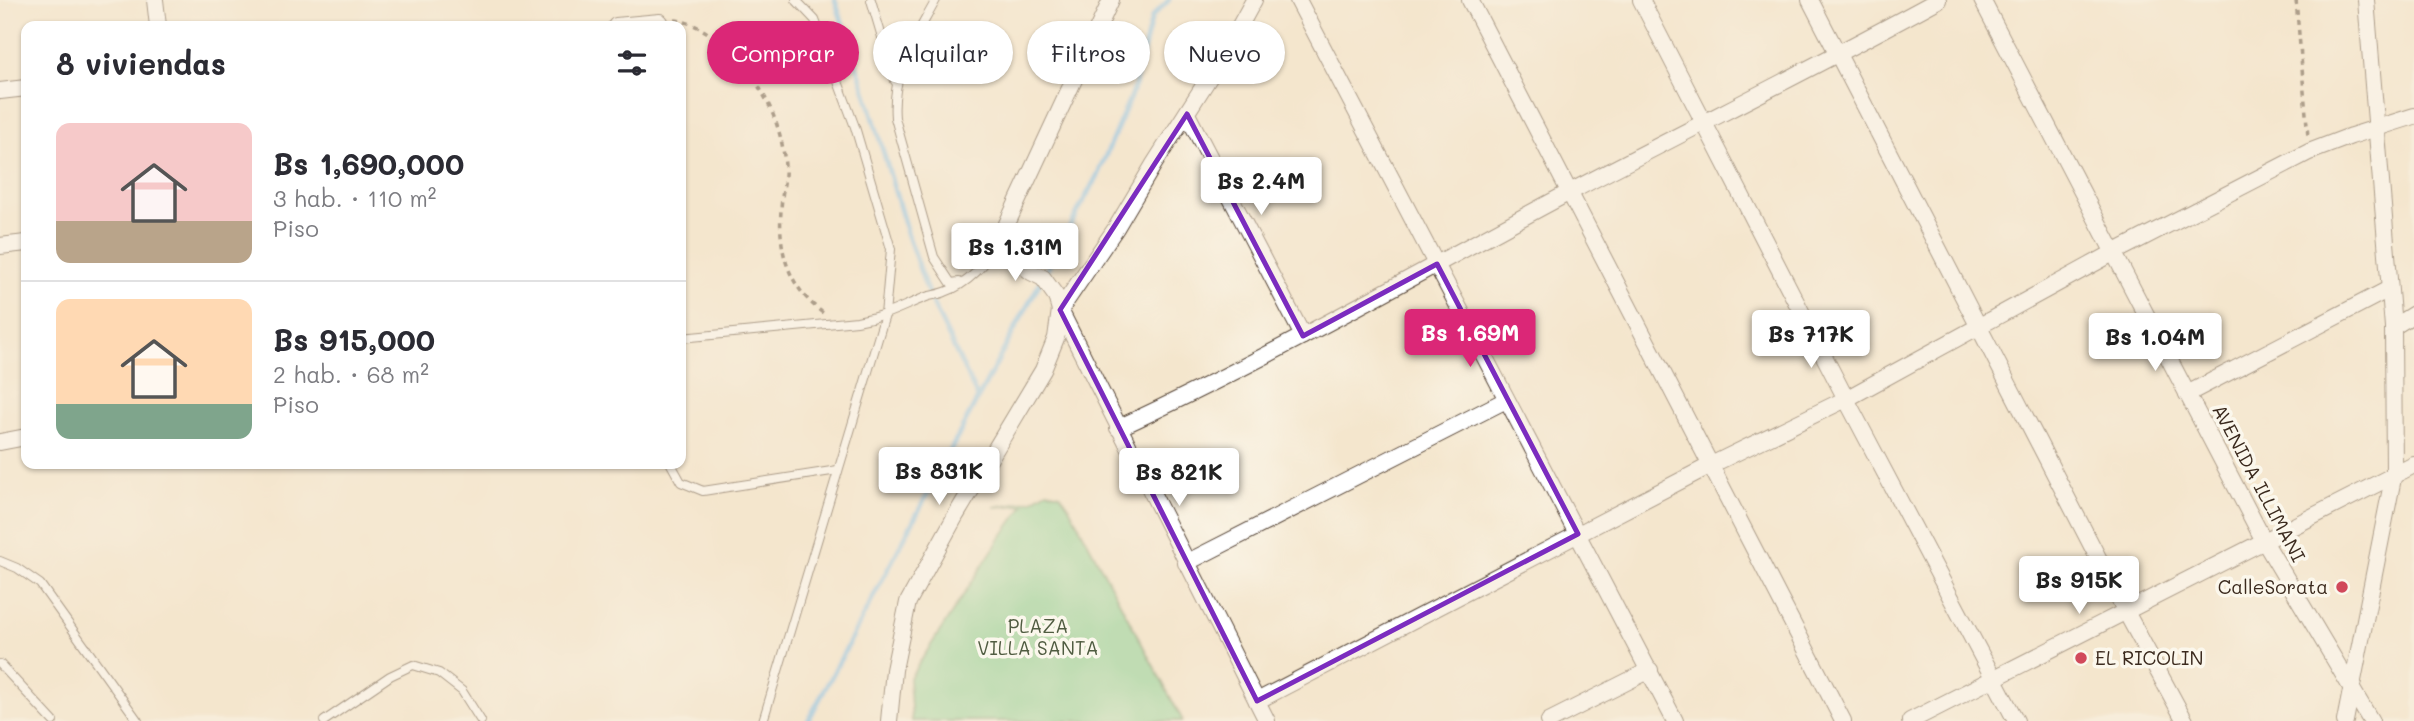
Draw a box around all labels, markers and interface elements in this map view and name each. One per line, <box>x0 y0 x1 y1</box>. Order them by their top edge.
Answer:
chip: Comprar <box>707 21 859 84</box>
chip: Alquilar <box>873 21 1013 84</box>
chip: Filtros <box>1027 21 1150 84</box>
chip: Nuevo <box>1164 21 1285 84</box>
text: 8 viviendas <box>56 43 226 83</box>
icon: filters <box>613 44 651 82</box>
text: Bs 1,690,000 <box>273 143 464 183</box>
icon: home <box>112 151 196 235</box>
pin: Bs 2.4M <box>1196 158 1326 217</box>
text: Bs 2.4M <box>1217 165 1305 195</box>
text: 3 hab. · 110 m² <box>273 183 436 213</box>
text: Piso <box>273 213 319 243</box>
pin: Bs 1.31M <box>943 224 1087 283</box>
text: Bs 1.31M <box>967 231 1063 261</box>
pin: Bs 1.69M <box>1398 310 1542 369</box>
pin: Bs 717K <box>1746 310 1876 370</box>
pin: Bs 1.04M <box>2083 314 2227 373</box>
text: Bs 1.69M <box>1421 317 1520 347</box>
text: Bs 717K <box>1768 318 1854 348</box>
text: Bs 915,000 <box>273 319 435 359</box>
text: Bs 1.04M <box>2105 321 2205 351</box>
icon: home <box>112 327 196 411</box>
text: 2 hab. · 68 m² <box>273 359 429 389</box>
text: Piso <box>273 389 319 419</box>
street label: AVENIDA ILLIMANI <box>2207 400 2312 566</box>
pin: Bs 831K <box>874 448 1004 507</box>
pin: Bs 821K <box>1114 448 1244 508</box>
text: Bs 831K <box>895 455 983 485</box>
text: Bs 821K <box>1135 456 1223 486</box>
pin: Bs 915K <box>2014 556 2144 616</box>
text: Bs 915K <box>2035 564 2123 594</box>
place label: CalleSorata <box>2218 574 2328 599</box>
marker: CalleSorata <box>2334 579 2350 595</box>
park label: PLAZA VILLA SANTA <box>977 613 1099 660</box>
place label: EL RICOLIN <box>2095 645 2203 670</box>
marker: EL RICOLIN <box>2073 650 2089 666</box>

